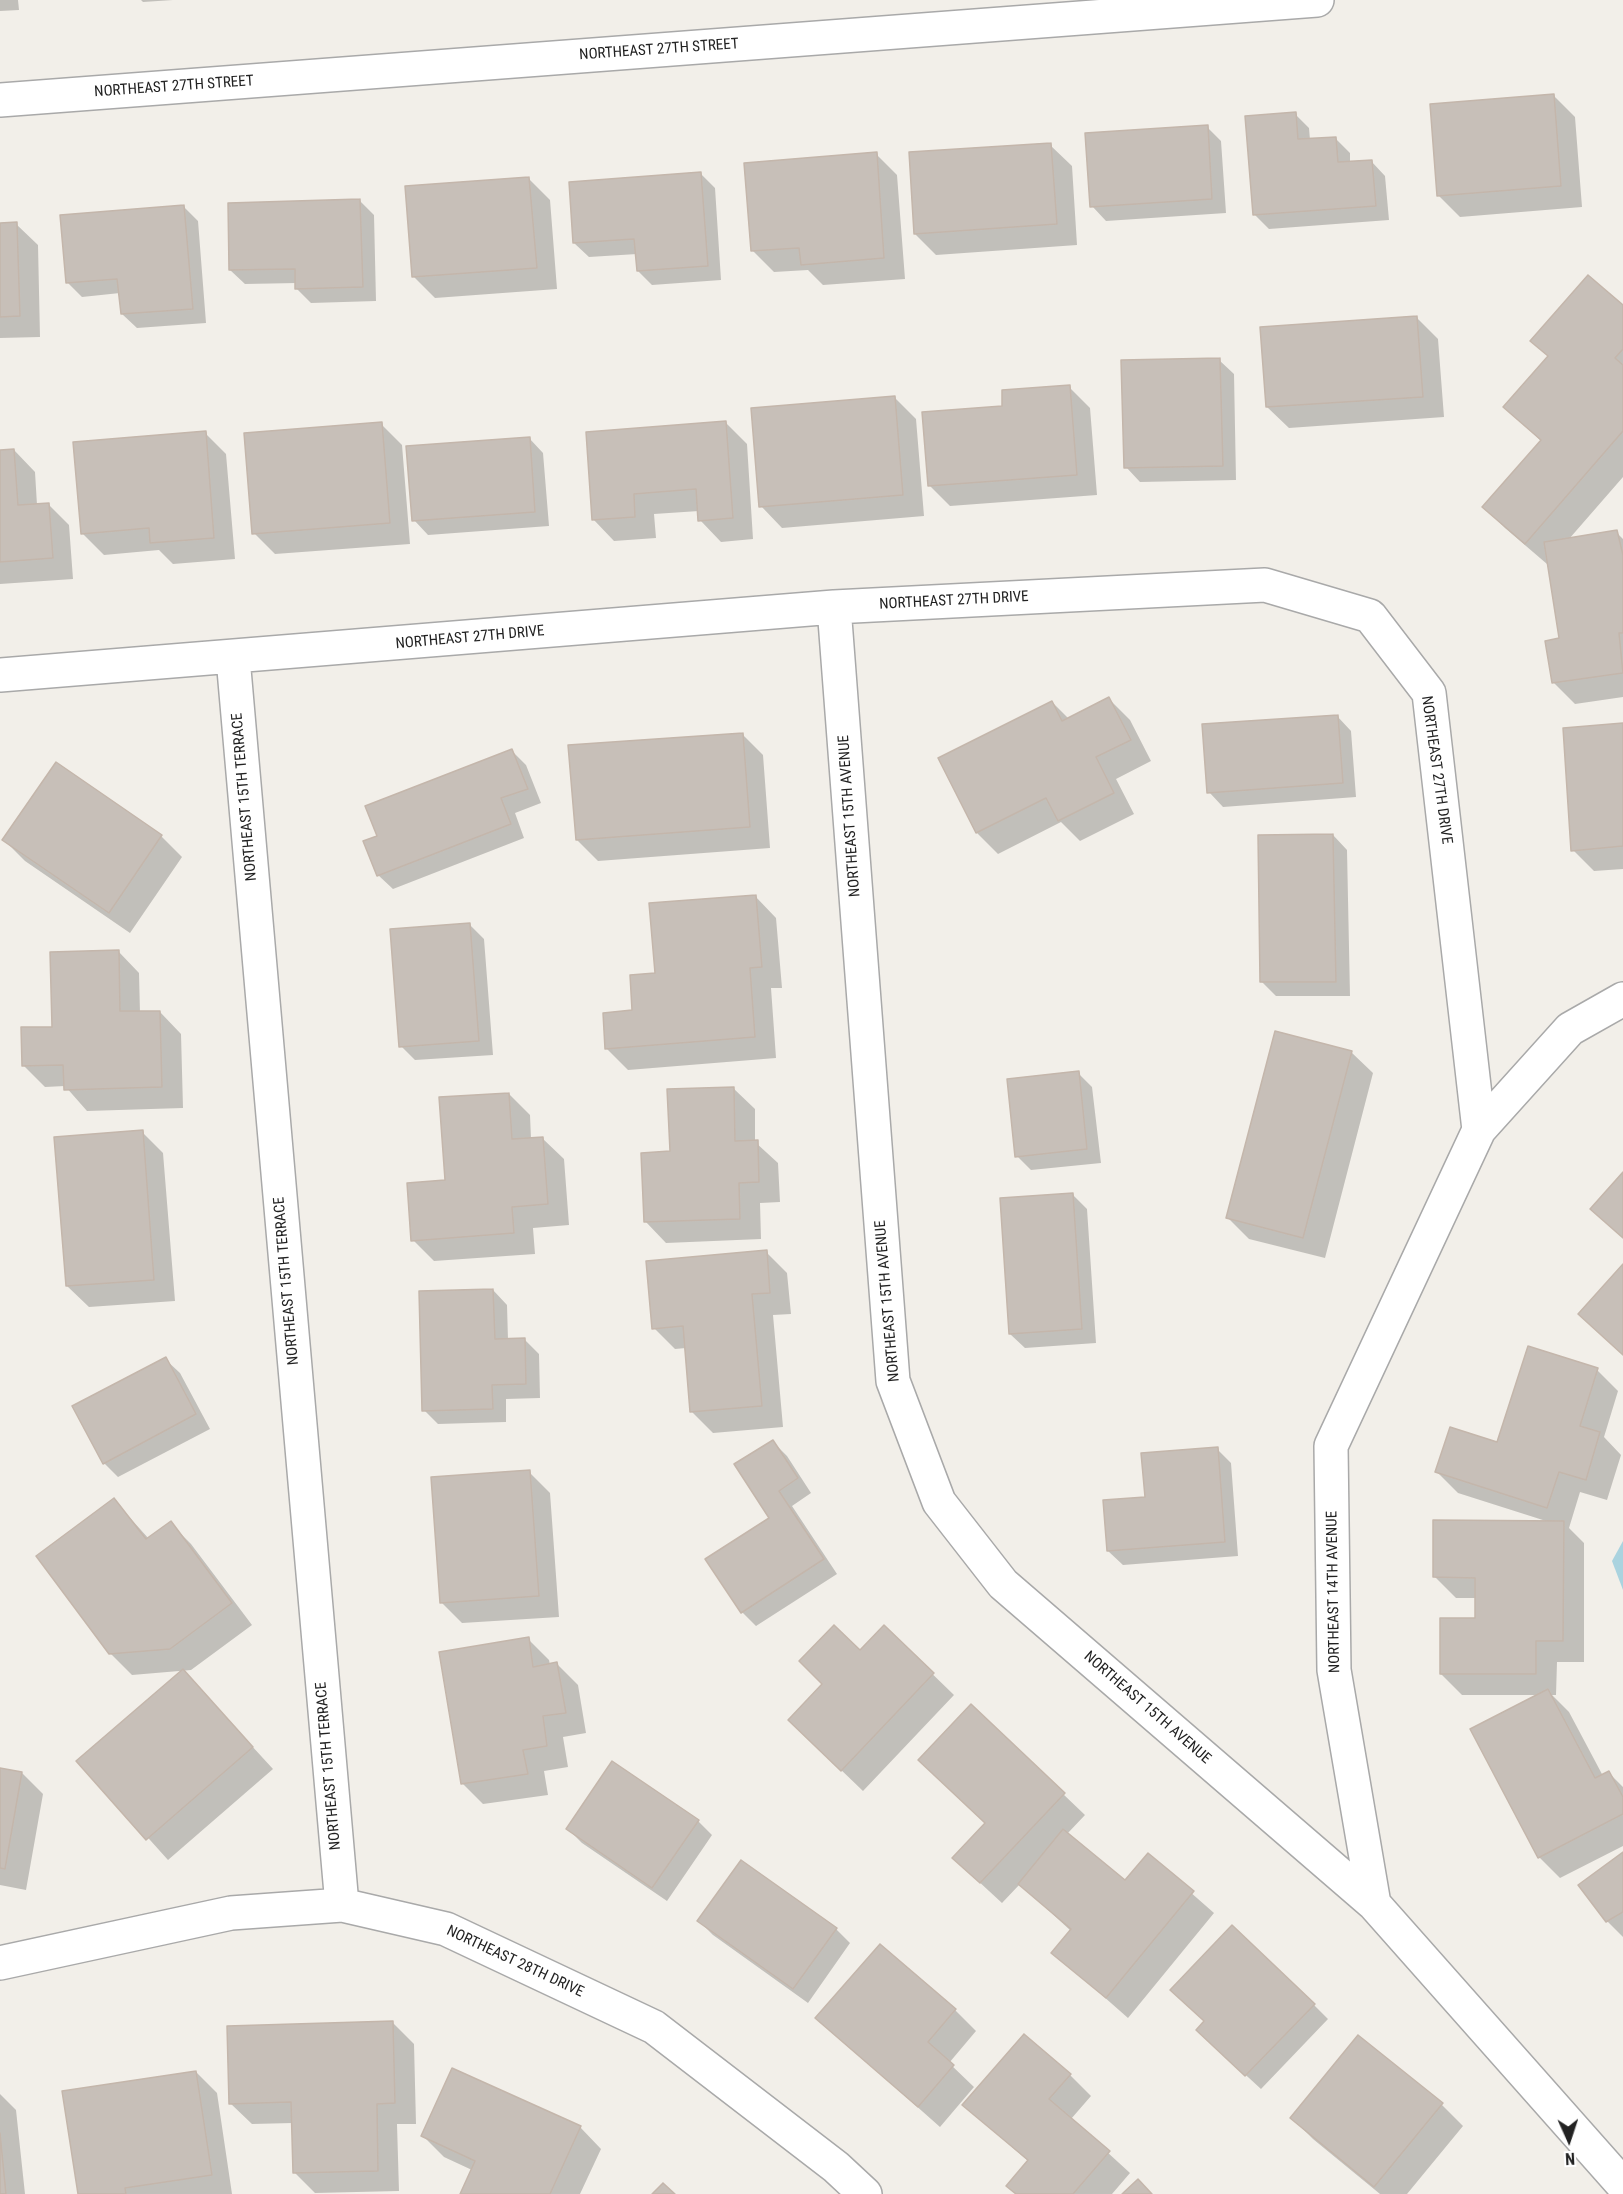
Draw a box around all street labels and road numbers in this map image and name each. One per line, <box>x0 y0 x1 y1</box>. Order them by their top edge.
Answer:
street label: NORTHEAST 27TH STREET <box>579 35 739 65</box>
street label: NORTHEAST 27TH STREET <box>94 72 254 102</box>
street label: NORTHEAST 27TH DRIVE <box>879 588 1029 614</box>
street label: NORTHEAST 27TH DRIVE <box>395 623 545 653</box>
street label: NORTHEAST 27TH DRIVE <box>1417 695 1455 845</box>
street label: NORTHEAST 15TH TERRACE <box>229 712 261 882</box>
street label: NORTHEAST 15TH AVENUE <box>835 734 865 898</box>
street label: NORTHEAST 15TH TERRACE <box>271 1196 303 1366</box>
street label: NORTHEAST 15TH AVENUE <box>872 1219 904 1383</box>
street label: NORTHEAST 14TH AVENUE <box>1324 1511 1344 1673</box>
street label: NORTHEAST 15TH AVENUE <box>1080 1648 1214 1768</box>
street label: NORTHEAST 15TH TERRACE <box>313 1681 345 1851</box>
street label: NORTHEAST 28TH DRIVE <box>443 1922 587 2002</box>

